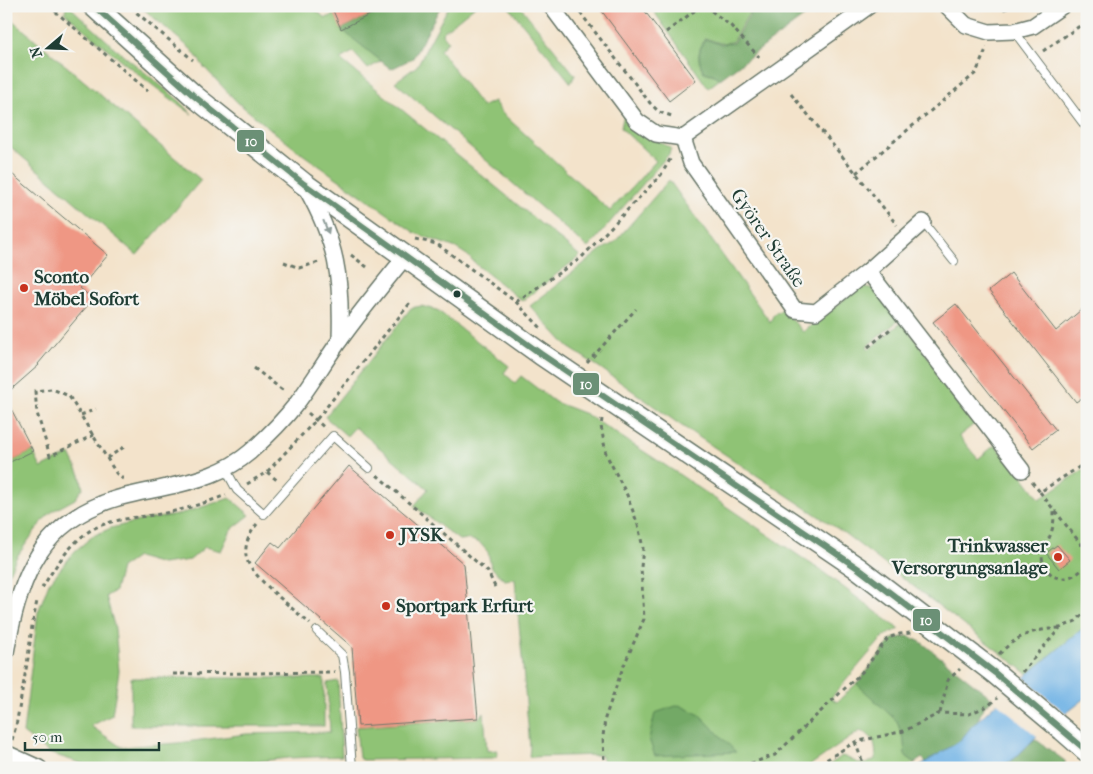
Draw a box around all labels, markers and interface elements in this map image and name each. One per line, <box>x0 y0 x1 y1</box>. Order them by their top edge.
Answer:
north arrow <box>22 22 72 72</box>
text: N <box>26 44 46 60</box>
line badge: 10 <box>236 129 265 153</box>
text: 10 <box>245 133 258 150</box>
street label: Györer Straße <box>726 184 810 292</box>
one-way arrow <box>322 220 330 235</box>
place label: Sconto Möbel Sofort <box>33 266 139 310</box>
marker: Sconto Möbel Sofort <box>18 282 30 294</box>
unlabelled marker <box>452 289 462 299</box>
line badge: 10 <box>572 372 600 396</box>
text: 10 <box>580 376 593 393</box>
place label: JYSK <box>398 524 445 546</box>
marker: JYSK <box>384 529 396 541</box>
place label: Trinkwasser Versorgungsanlage <box>891 535 1049 579</box>
marker: Trinkwasser Versorgungsanlage <box>1052 551 1064 563</box>
place label: Sportpark Erfurt <box>396 595 533 617</box>
marker: Sportpark Erfurt <box>380 600 392 612</box>
line badge: 10 <box>912 608 941 632</box>
text: 10 <box>920 612 933 629</box>
scale bar <box>25 719 159 751</box>
text: 50 m <box>32 728 63 746</box>

